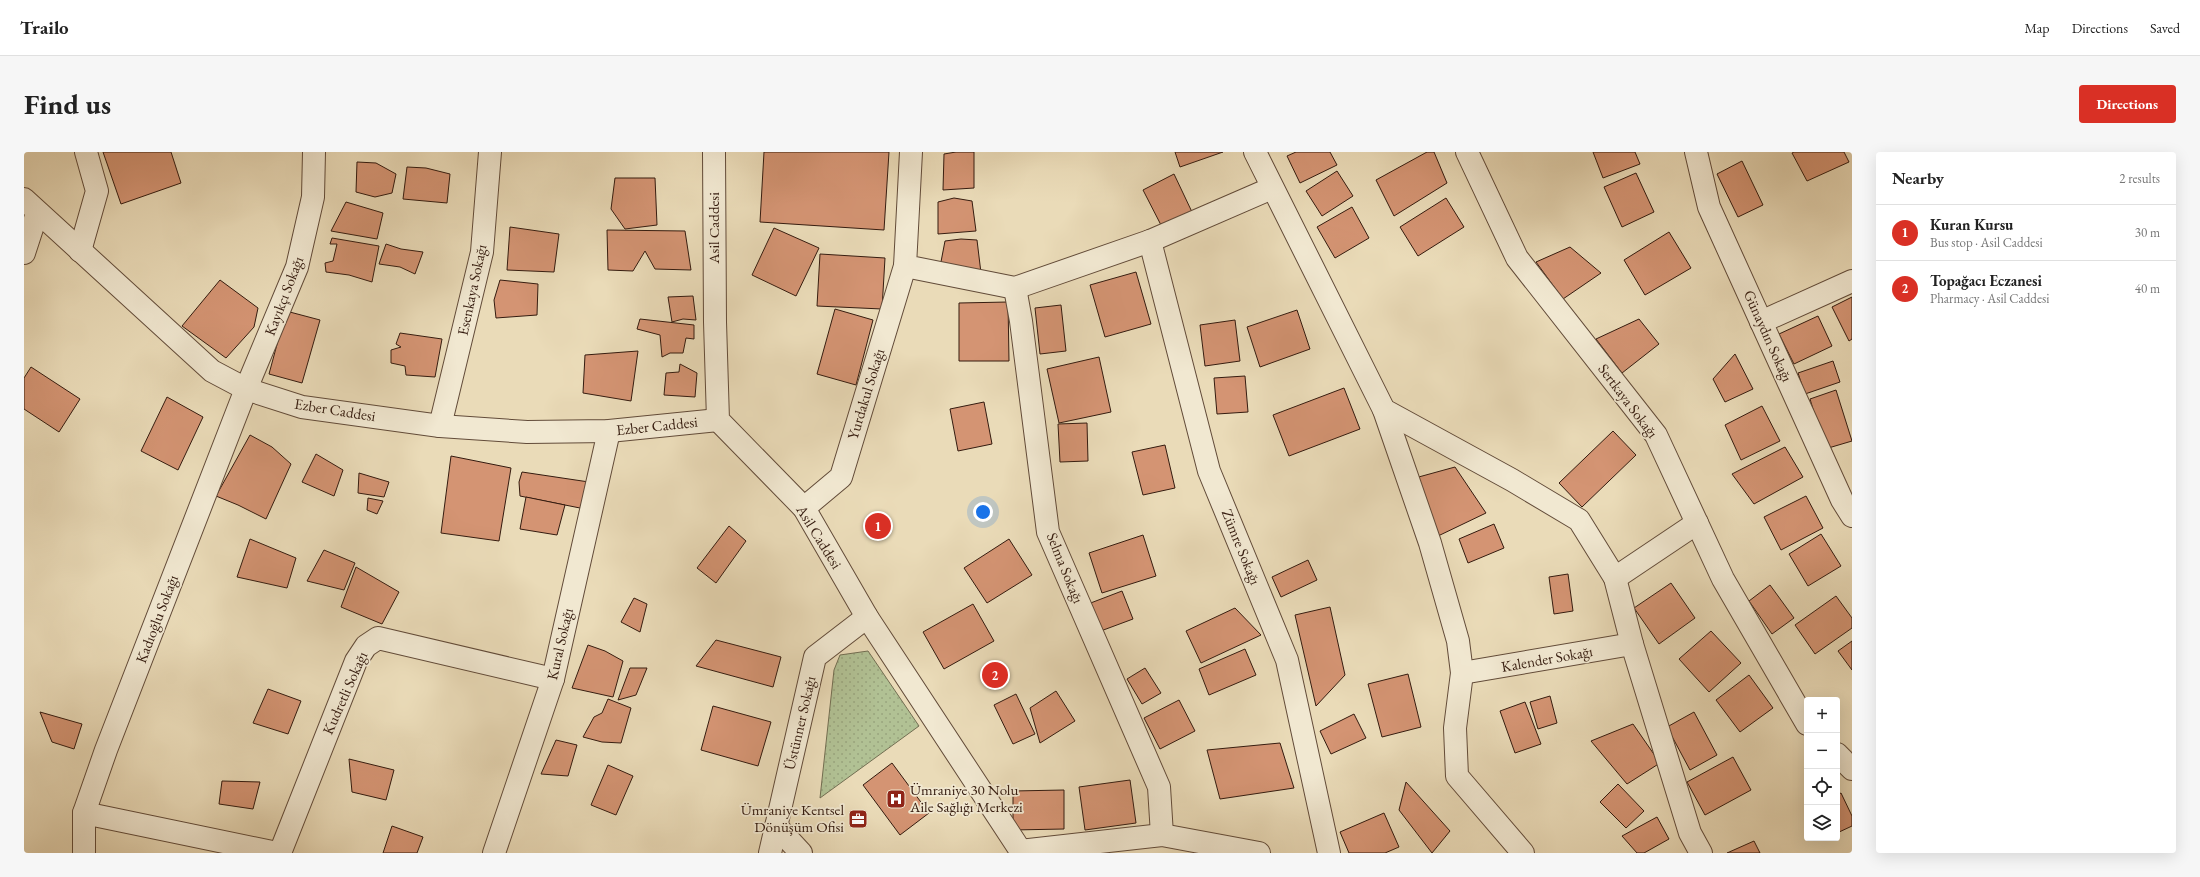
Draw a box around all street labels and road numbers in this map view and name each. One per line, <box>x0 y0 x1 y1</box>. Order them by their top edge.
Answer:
street label: Asil Caddesi <box>704 192 723 265</box>
street label: Esenkaya Sokağı <box>453 242 491 337</box>
street label: Kayıkçı Sokağı <box>260 253 307 338</box>
street label: Günaydın Sokağı <box>1740 287 1797 385</box>
street label: Yurdakul Sokağı <box>843 346 888 442</box>
street label: Sertkaya Sokağı <box>1594 360 1663 442</box>
street label: Ezber Caddesi <box>293 394 377 425</box>
street label: Ezber Caddesi <box>615 412 699 439</box>
street label: Asil Caddesi <box>792 500 847 572</box>
street label: Zümre Sokağı <box>1218 506 1265 588</box>
street label: Selma Sokağı <box>1043 530 1088 606</box>
street label: Kadıoğlu Sokağı <box>131 572 182 666</box>
street label: Kural Sokağı <box>542 606 577 682</box>
street label: Kalender Sokağı <box>1500 641 1594 676</box>
street label: Kudretli Sokağı <box>318 648 371 737</box>
street label: Üstünner Sokağı <box>779 674 820 772</box>

